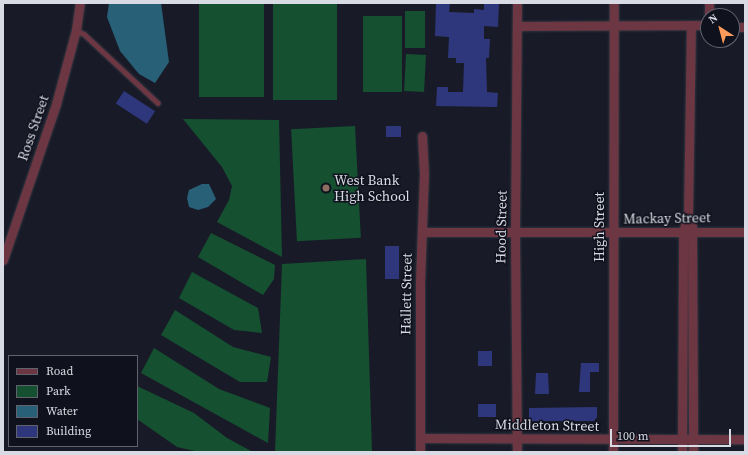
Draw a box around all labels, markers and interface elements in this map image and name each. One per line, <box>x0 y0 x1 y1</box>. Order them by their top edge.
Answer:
north arrow <box>700 8 740 48</box>
text: N <box>706 10 721 27</box>
street label: Ross Street <box>14 93 52 163</box>
place label: West Bank High School <box>334 172 410 204</box>
marker: West Bank High School <box>321 183 331 193</box>
street label: Hood Street <box>492 190 510 264</box>
street label: High Street <box>591 192 607 262</box>
street label: Mackay Street <box>623 209 711 227</box>
street label: Hallett Street <box>397 253 415 335</box>
legend <box>8 355 138 447</box>
text: Road <box>46 363 73 379</box>
text: Park <box>46 383 71 399</box>
text: Water <box>46 403 78 419</box>
street label: Middleton Street <box>495 416 599 434</box>
scale bar <box>612 421 733 447</box>
text: Building <box>46 423 91 439</box>
text: 100 m <box>617 428 649 444</box>

